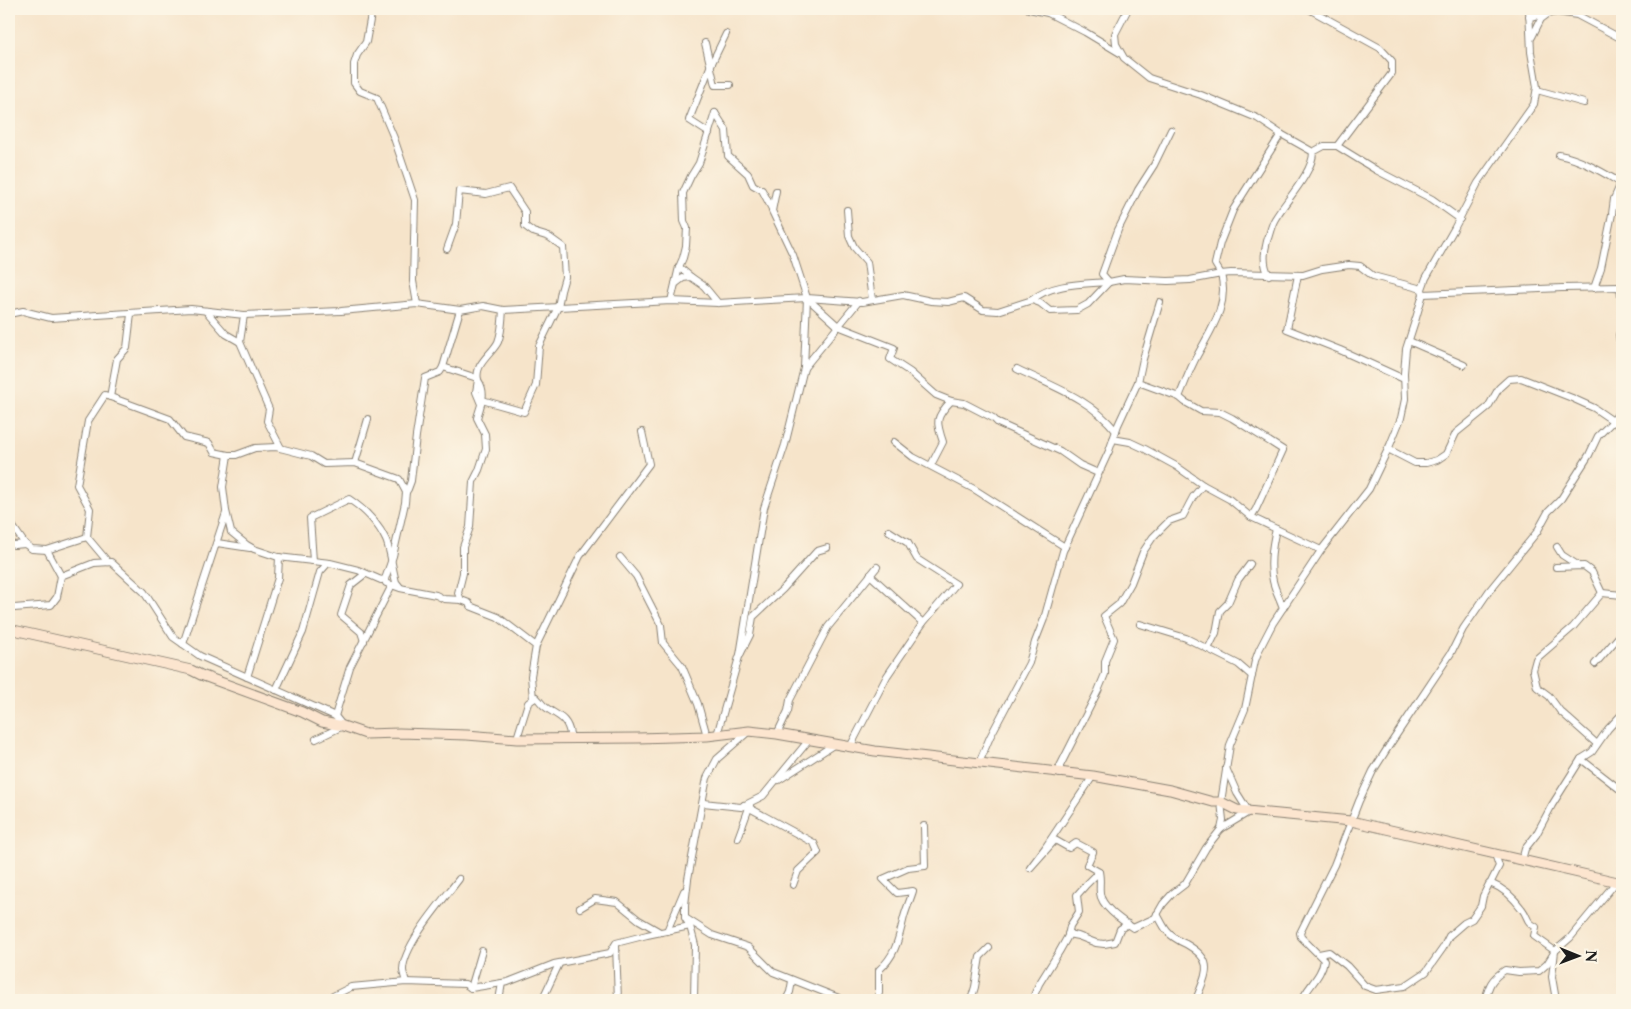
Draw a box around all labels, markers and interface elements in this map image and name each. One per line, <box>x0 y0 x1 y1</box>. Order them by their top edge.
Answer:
north arrow <box>1554 932 1604 982</box>
text: N <box>1582 950 1600 962</box>

